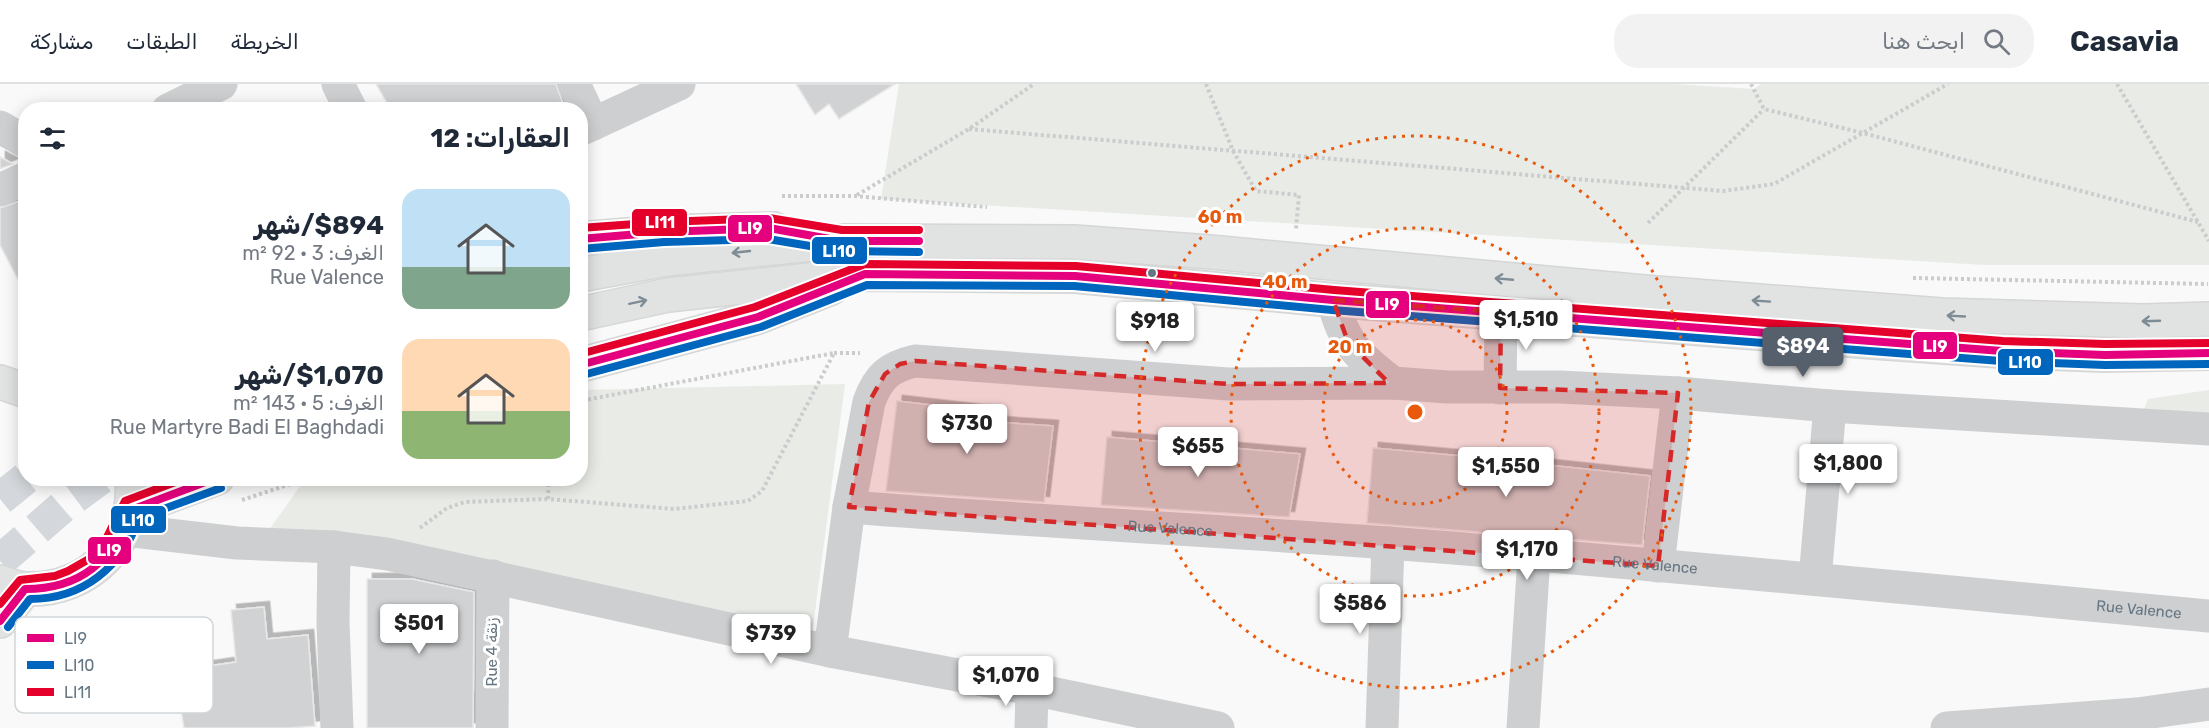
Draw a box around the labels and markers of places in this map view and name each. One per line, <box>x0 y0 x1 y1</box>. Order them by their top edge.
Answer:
unlabelled marker <box>1146 267 1158 279</box>
pin: $1,510 <box>1477 300 1575 351</box>
pin: $918 <box>1119 302 1191 353</box>
pin: $894 <box>1767 327 1839 378</box>
centre of rings <box>1405 402 1425 422</box>
pin: $730 <box>931 404 1003 455</box>
pin: $655 <box>1162 427 1234 478</box>
pin: $1,800 <box>1799 444 1897 495</box>
pin: $1,550 <box>1457 447 1555 498</box>
pin: $1,170 <box>1478 530 1576 581</box>
pin: $586 <box>1324 584 1396 635</box>
pin: $501 <box>383 604 455 655</box>
pin: $739 <box>735 614 807 665</box>
pin: $1,070 <box>957 656 1055 707</box>

